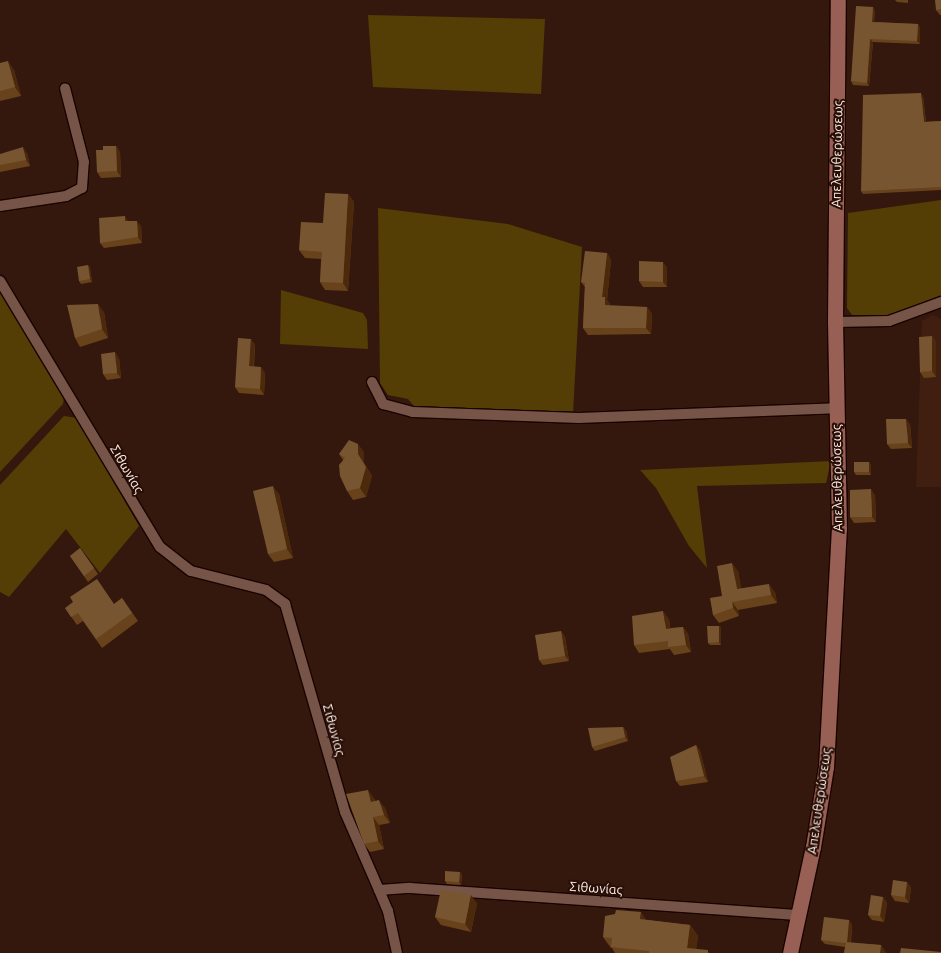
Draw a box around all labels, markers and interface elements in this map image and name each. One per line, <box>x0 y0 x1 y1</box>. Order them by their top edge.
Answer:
street label: Απελευθερώσεως <box>828 100 846 208</box>
street label: Απελευθερώσεως <box>828 424 846 532</box>
street label: Σιθωνίας <box>107 442 147 496</box>
street label: Σιθωνίας <box>320 702 348 758</box>
street label: Απελευθερώσεως <box>804 747 834 855</box>
street label: Σιθωνίας <box>569 878 623 898</box>

